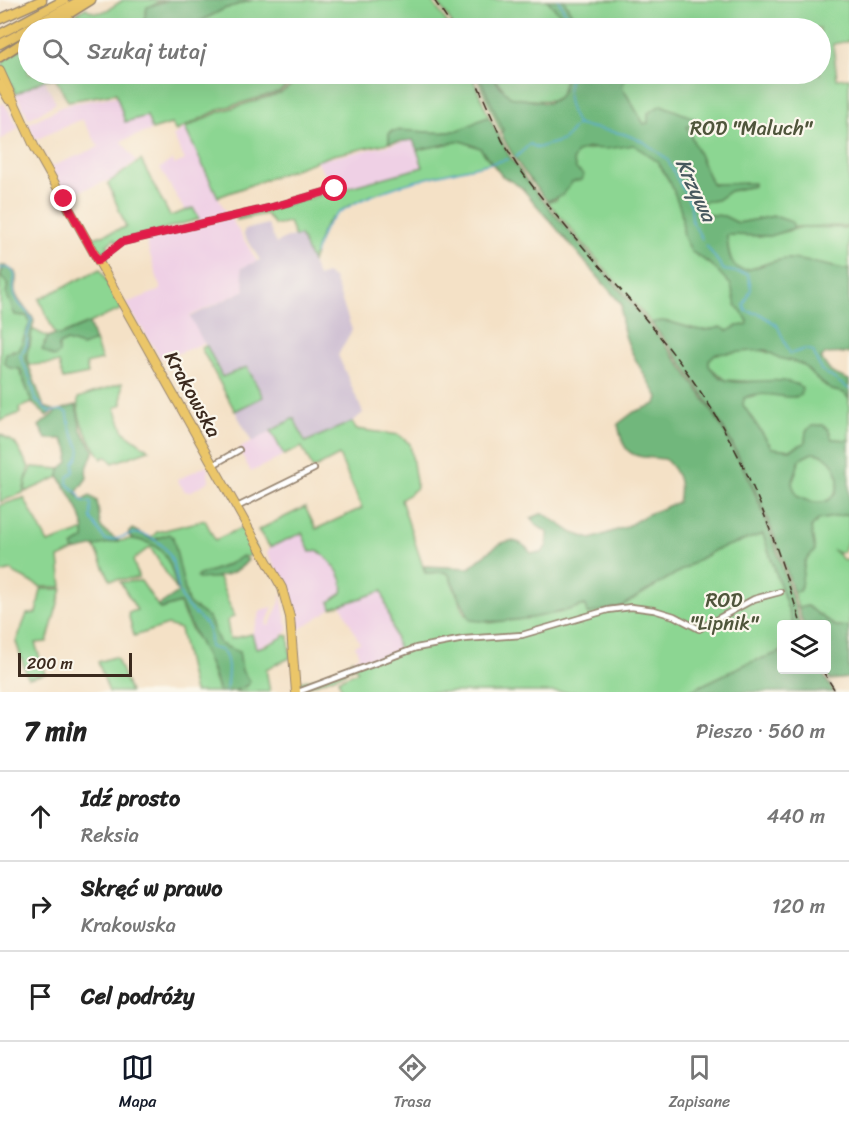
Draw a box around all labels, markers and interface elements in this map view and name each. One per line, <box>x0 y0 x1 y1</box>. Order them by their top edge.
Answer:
search box <box>18 18 831 84</box>
text: Szukaj tutaj <box>87 32 206 71</box>
icon: search <box>39 35 72 68</box>
park label: ROD "Maluch" <box>690 111 814 146</box>
water label: Krzywa <box>665 152 728 230</box>
route start <box>321 175 347 201</box>
route end <box>50 185 76 211</box>
street label: Krakowska <box>154 344 231 444</box>
park label: ROD "Lipnik" <box>690 583 760 641</box>
map controls <box>777 620 831 674</box>
button: layers <box>777 620 831 674</box>
text: 200 m <box>27 649 73 678</box>
scale bar <box>18 650 132 678</box>
text: 7 min <box>24 708 87 754</box>
text: Pieszo · 560 m <box>696 714 825 749</box>
text: Idź prosto <box>81 779 180 818</box>
text: 440 m <box>767 799 825 834</box>
icon: ahead <box>24 800 57 833</box>
text: Reksia <box>81 818 139 853</box>
text: Skręć w prawo <box>81 869 223 908</box>
text: 120 m <box>772 889 825 924</box>
icon: right <box>24 890 57 923</box>
text: Krakowska <box>81 908 176 943</box>
text: Cel podróży <box>81 977 194 1016</box>
icon: arrive <box>24 980 57 1013</box>
tab: Mapa <box>119 1051 156 1116</box>
tab: Trasa <box>394 1051 431 1116</box>
tab: Zapisane <box>668 1051 730 1116</box>

